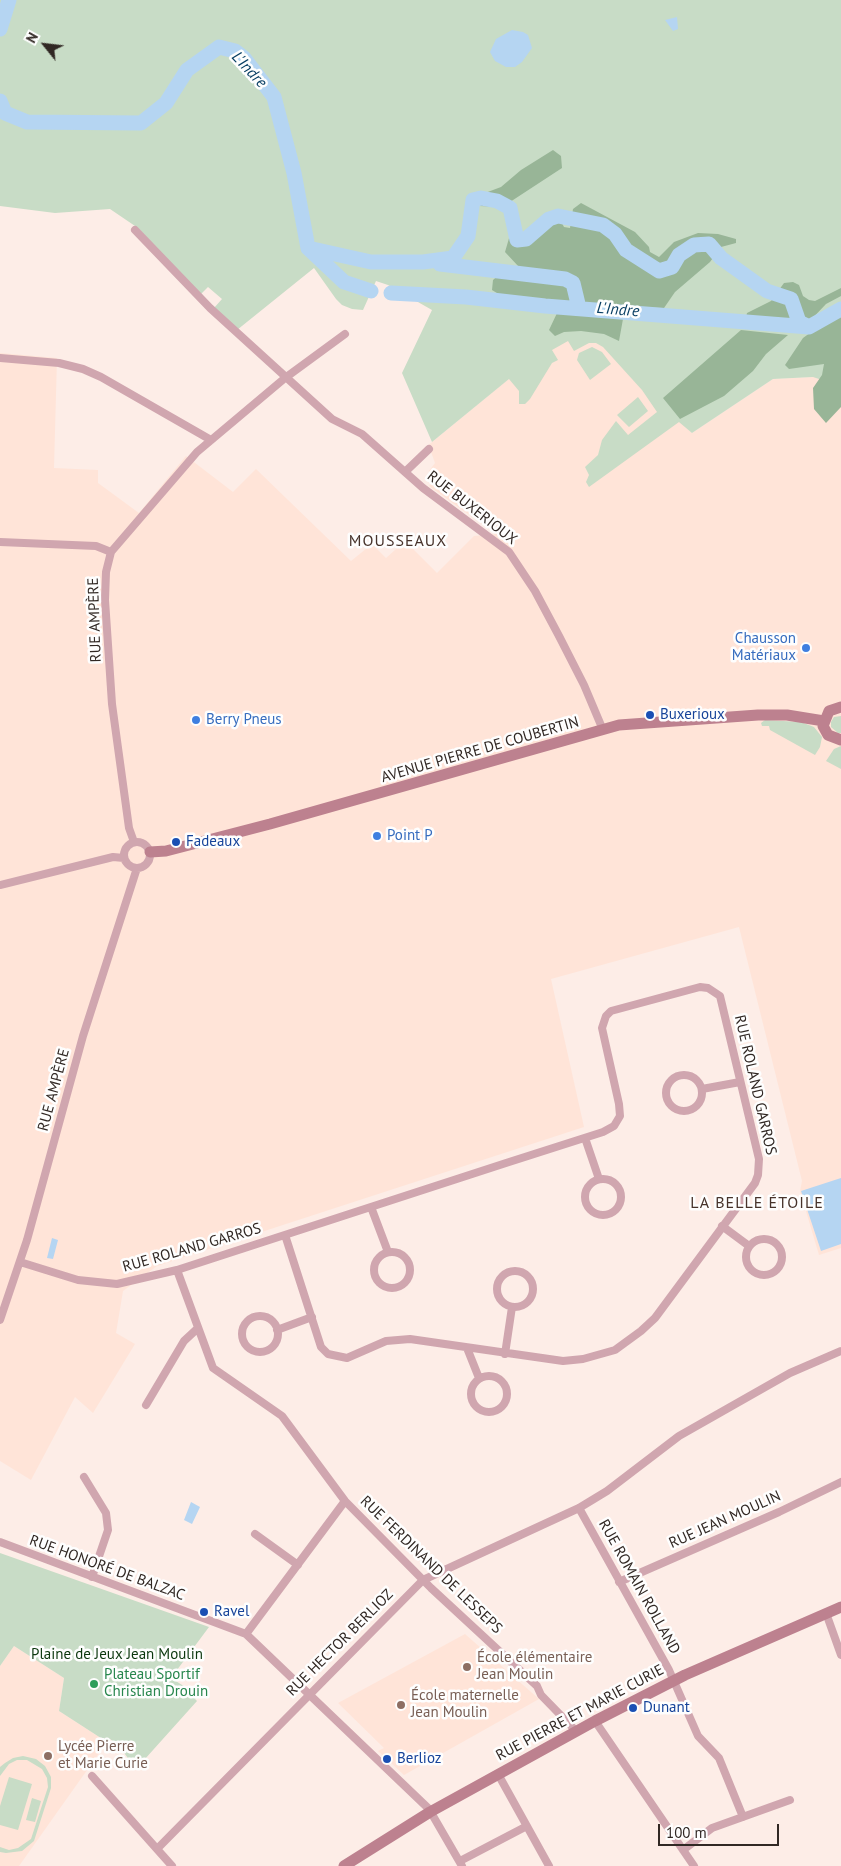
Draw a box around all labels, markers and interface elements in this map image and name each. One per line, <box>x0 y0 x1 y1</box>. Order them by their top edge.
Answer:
north arrow <box>20 20 70 70</box>
text: N <box>22 29 42 46</box>
water label: L'Indre <box>227 48 271 92</box>
water label: L'Indre <box>596 299 640 321</box>
street label: RUE BUXERIOUX <box>423 467 521 549</box>
district label: MOUSSEAUX <box>348 531 448 551</box>
street label: RUE AMPÈRE <box>85 577 105 663</box>
place label: Chausson Matériaux <box>732 630 796 665</box>
marker: Chausson Matériaux <box>800 642 812 654</box>
place label: Buxerioux <box>660 706 725 724</box>
marker: Buxerioux <box>644 709 656 721</box>
place label: Berry Pneus <box>206 711 282 729</box>
street label: AVENUE PIERRE DE COUBERTIN <box>379 713 581 787</box>
marker: Berry Pneus <box>190 714 202 726</box>
place label: Point P <box>387 827 433 845</box>
marker: Point P <box>371 830 383 842</box>
place label: Fadeaux <box>186 833 240 851</box>
marker: Fadeaux <box>170 836 182 848</box>
street label: RUE ROLAND GARROS <box>730 1013 780 1157</box>
street label: RUE AMPÈRE <box>34 1047 74 1133</box>
district label: LA BELLE ÉTOILE <box>688 1193 826 1213</box>
street label: RUE ROLAND GARROS <box>121 1220 263 1276</box>
street label: RUE JEAN MOULIN <box>666 1487 784 1553</box>
street label: RUE FERDINAND DE LESSEPS <box>356 1492 506 1638</box>
street label: RUE ROMAIN ROLLAND <box>594 1517 684 1657</box>
street label: RUE HONORÉ DE BALZAC <box>27 1532 187 1604</box>
street label: RUE HECTOR BERLIOZ <box>283 1586 397 1700</box>
place label: Ravel <box>214 1603 249 1621</box>
marker: Ravel <box>198 1606 210 1618</box>
park label: Plaine de Jeux Jean Moulin <box>31 1646 203 1664</box>
place label: École élémentaire Jean Moulin <box>477 1649 592 1684</box>
marker: École élémentaire Jean Moulin <box>461 1661 473 1673</box>
street label: RUE PIERRE ET MARIE CURIE <box>493 1661 667 1765</box>
place label: Plateau Sportif Christian Drouin <box>104 1666 208 1701</box>
marker: Plateau Sportif Christian Drouin <box>88 1678 100 1690</box>
place label: École maternelle Jean Moulin <box>411 1687 519 1722</box>
marker: École maternelle Jean Moulin <box>395 1699 407 1711</box>
place label: Dunant <box>643 1699 690 1717</box>
marker: Dunant <box>627 1702 639 1714</box>
place label: Lycée Pierre et Marie Curie <box>58 1738 148 1773</box>
marker: Lycée Pierre et Marie Curie <box>42 1750 54 1762</box>
place label: Berlioz <box>397 1750 441 1768</box>
marker: Berlioz <box>381 1753 393 1765</box>
scale bar <box>661 1814 782 1846</box>
text: 100 m <box>666 1823 707 1842</box>

